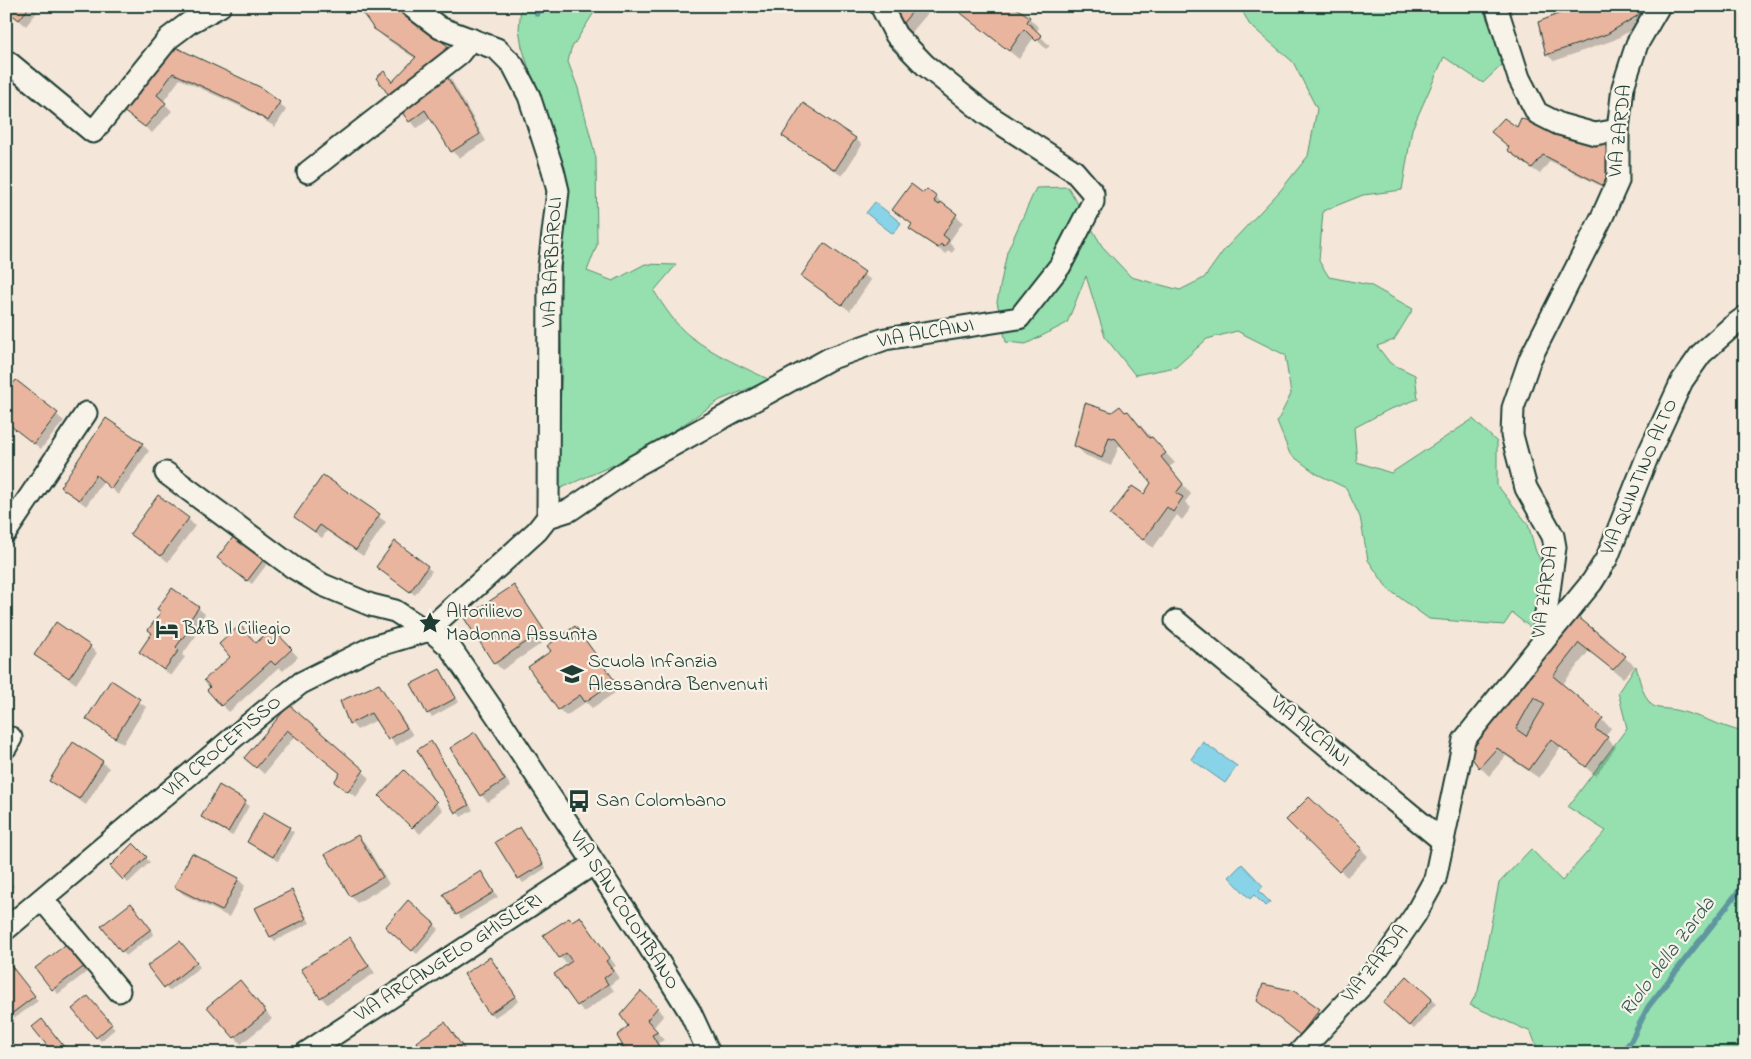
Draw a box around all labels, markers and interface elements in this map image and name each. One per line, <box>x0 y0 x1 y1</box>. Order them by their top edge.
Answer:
street label: VIA ZARDA <box>1602 83 1640 180</box>
street label: VIA BARBAROLI <box>535 196 571 329</box>
street label: VIA ALCAINI <box>875 311 976 357</box>
street label: VIA QUINTINO ALTO <box>1594 394 1686 561</box>
street label: VIA ZARDA <box>1525 544 1567 641</box>
place label: Altorilievo Madonna Assunta <box>446 598 598 650</box>
place icon: Altorilievo Madonna Assunta <box>417 610 443 636</box>
place label: B&B Il Ciliegio <box>182 615 291 645</box>
hotel icon: B&B Il Ciliegio <box>154 616 180 642</box>
place label: Scuola Infanzia Alessandra Benvenuti <box>588 648 768 700</box>
school or university icon: Scuola Infanzia Alessandra Benvenuti <box>559 661 585 687</box>
street label: VIA CROCEFISSO <box>157 689 288 806</box>
street label: VIA ALCAINI <box>1263 689 1357 774</box>
place label: San Colombano <box>596 787 726 816</box>
bus stop icon: San Colombano <box>566 788 592 814</box>
street label: VIA SAN COLOMBANO <box>561 825 686 996</box>
street label: VIA ARCANGELO GHISLERI <box>348 886 549 1030</box>
water label: Riolo della Zarda <box>1613 890 1723 1023</box>
street label: VIA ZARDA <box>1335 919 1417 1010</box>

